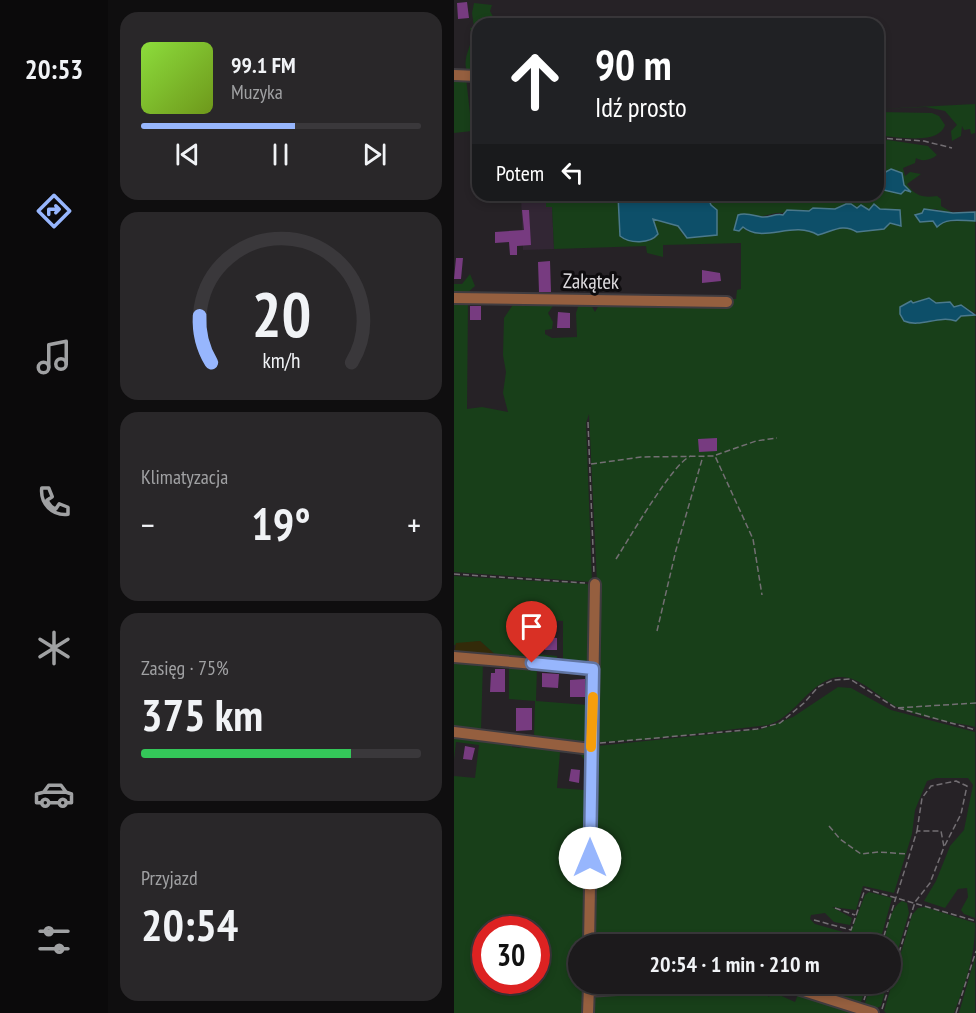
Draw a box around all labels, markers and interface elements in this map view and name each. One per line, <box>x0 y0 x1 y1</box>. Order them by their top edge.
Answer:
text: 90 m <box>595 37 672 92</box>
icon: ahead <box>496 42 574 120</box>
text: 99.1 FM <box>231 51 296 79</box>
text: 20:53 <box>25 52 83 86</box>
text: Muzyka <box>231 79 283 105</box>
text: Idź prosto <box>595 90 687 124</box>
icon: previous <box>171 138 204 171</box>
icon: pause <box>264 138 297 171</box>
icon: next <box>358 138 391 171</box>
icon: left <box>556 156 589 189</box>
text: Potem <box>496 159 544 187</box>
icon: directions <box>33 190 75 232</box>
street label: Zakątek <box>563 267 619 295</box>
text: 20 <box>251 273 311 354</box>
icon: music <box>33 336 75 378</box>
text: km/h <box>262 347 300 375</box>
text: Klimatyzacja <box>141 464 228 490</box>
icon: phone <box>33 481 75 523</box>
text: 19° <box>251 494 311 552</box>
text: − <box>141 503 155 546</box>
text: + <box>407 503 421 546</box>
pin <box>506 601 557 663</box>
icon: arrive <box>515 610 548 643</box>
icon: climate <box>33 627 75 669</box>
text: Zasięg · 75% <box>141 655 229 681</box>
text: 375 km <box>141 685 263 743</box>
icon: car <box>33 773 75 815</box>
position arrow <box>558 826 622 890</box>
text: Przyjazd <box>141 865 198 891</box>
text: 20:54 <box>141 895 238 953</box>
speed limit sign: 30 <box>472 916 550 994</box>
icon: filters <box>33 919 75 961</box>
text: 20:54 · 1 min · 210 m <box>649 950 820 978</box>

